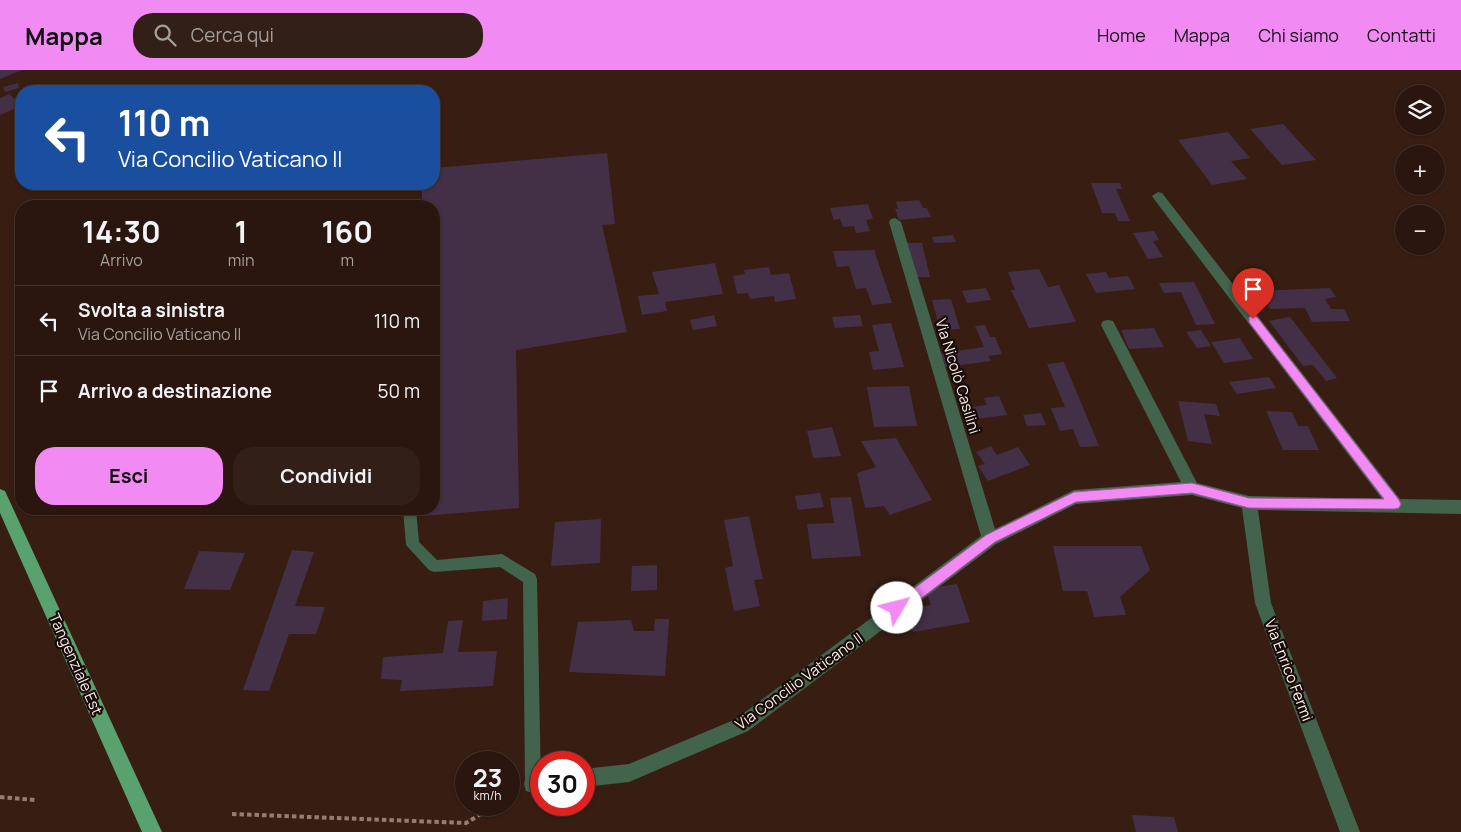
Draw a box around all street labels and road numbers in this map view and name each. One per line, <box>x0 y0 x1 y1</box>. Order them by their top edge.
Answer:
street label: Via Nicolò Casilini <box>930 316 986 436</box>
street label: Tangenziale Est <box>44 610 108 718</box>
street label: Via Enrico Fermi <box>1260 616 1318 724</box>
street label: Via Concilio Vaticano II <box>731 628 867 734</box>

